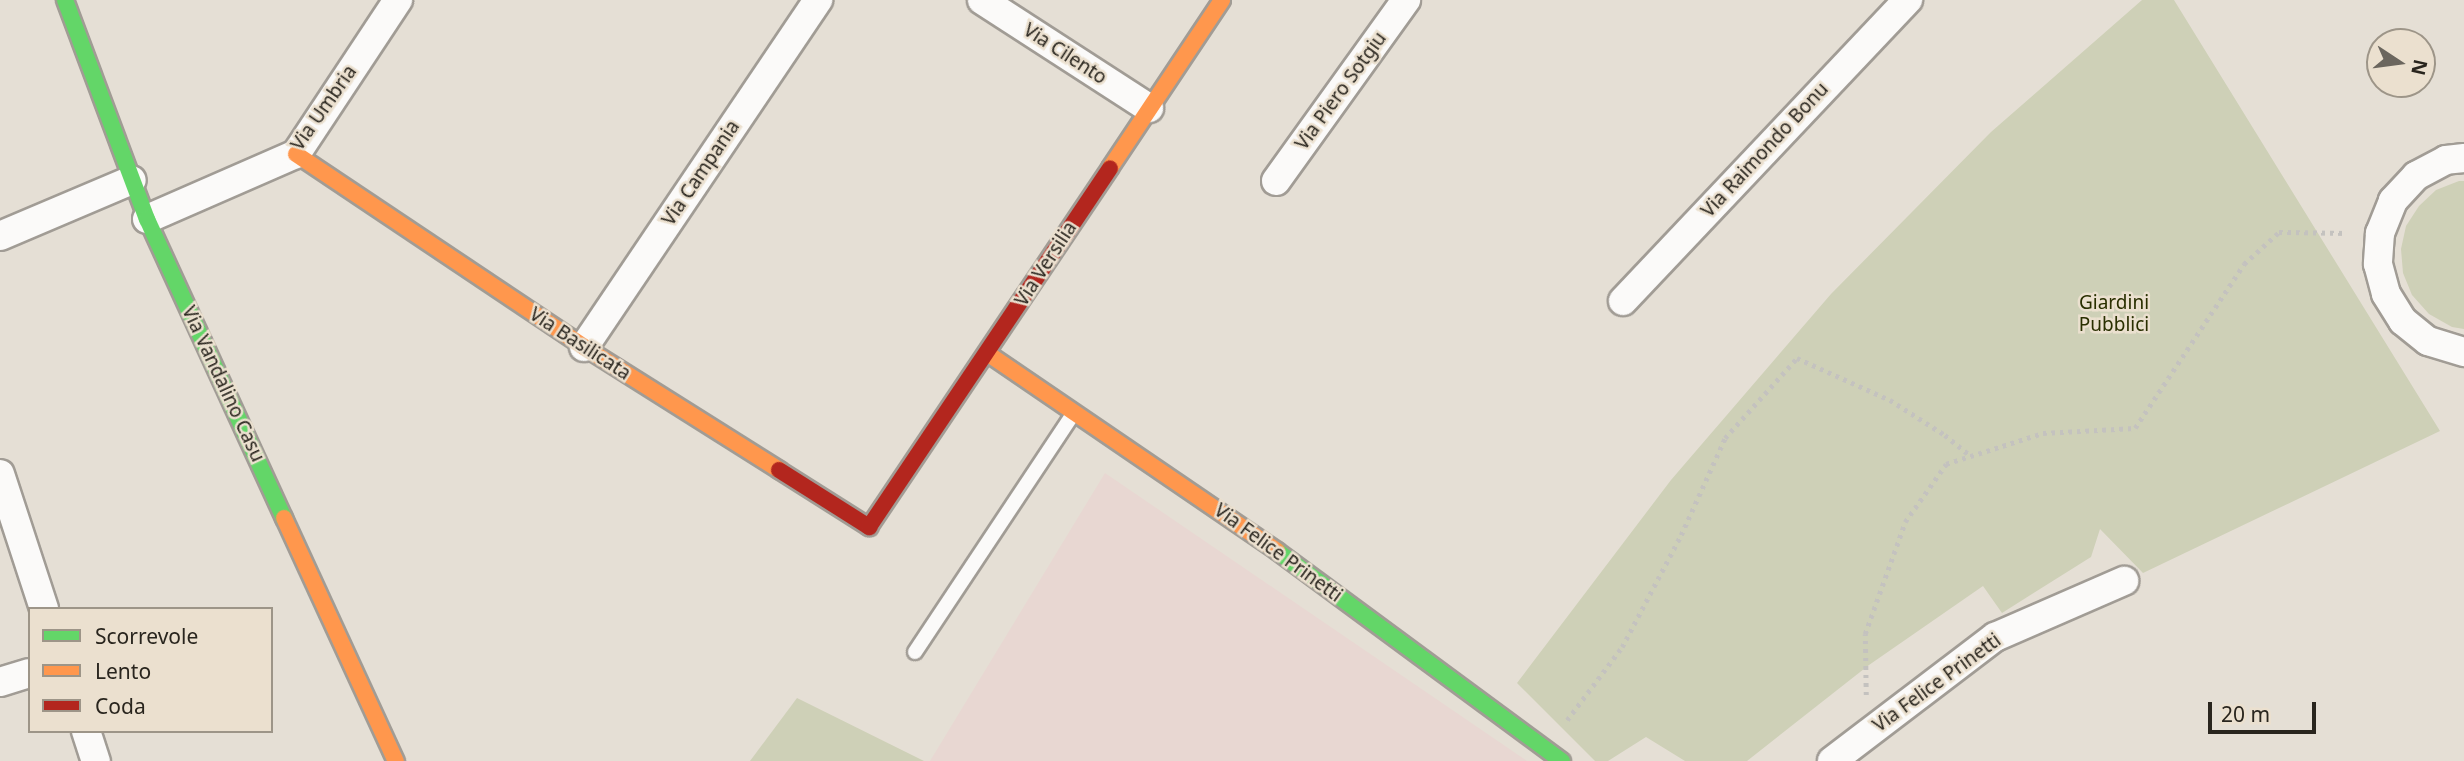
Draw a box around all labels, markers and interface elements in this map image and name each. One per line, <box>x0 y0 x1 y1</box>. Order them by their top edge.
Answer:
street label: Via Cilento <box>1019 19 1111 89</box>
street label: Via Piero Sotgiu <box>1291 28 1391 154</box>
north arrow <box>2366 28 2436 98</box>
text: N <box>2405 57 2434 78</box>
street label: Via Umbria <box>286 61 362 155</box>
street label: Via Raimondo Bonu <box>1697 78 1833 222</box>
street label: Via Campania <box>657 116 745 230</box>
street label: Via Versilia <box>1010 218 1082 310</box>
park label: Giardini Pubblici <box>2079 292 2149 336</box>
street label: Via Vandalino Casu <box>177 303 269 465</box>
street label: Via Basilicata <box>525 303 635 385</box>
street label: Via Felice Prinetti <box>1210 499 1346 607</box>
legend <box>28 607 273 733</box>
text: Scorrevole <box>95 622 198 650</box>
street label: Via Felice Prinetti <box>1869 629 2005 737</box>
text: Lento <box>95 657 151 685</box>
scale bar <box>2212 688 2320 732</box>
text: Coda <box>95 692 146 720</box>
text: 20 m <box>2221 700 2270 728</box>

